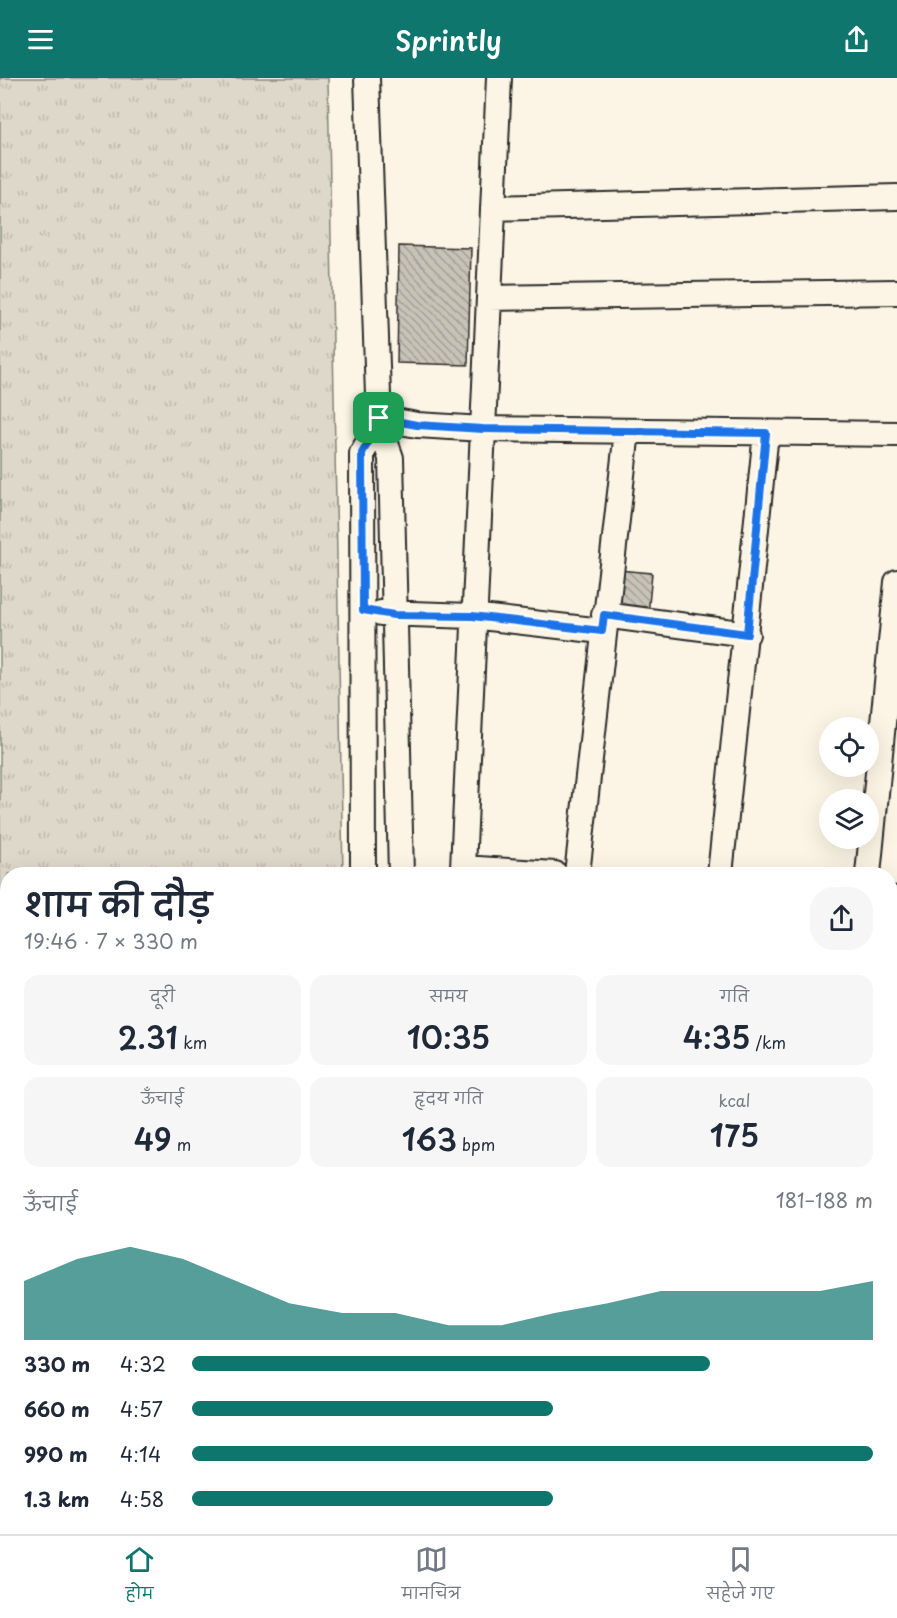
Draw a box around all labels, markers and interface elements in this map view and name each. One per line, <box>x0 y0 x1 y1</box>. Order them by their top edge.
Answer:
text: Sprintly <box>395 19 502 60</box>
icon: menu <box>24 23 57 56</box>
icon: share <box>840 23 873 56</box>
pin <box>353 392 404 443</box>
icon: arrive <box>362 401 395 434</box>
map controls <box>819 717 879 849</box>
button: locate <box>819 717 879 777</box>
button: layers <box>819 789 879 849</box>
text: शाम की दौड़ <box>24 878 212 928</box>
button: share <box>810 887 873 950</box>
text: 19:46 · 7 × 330 m <box>24 926 198 956</box>
text: दूरी <box>150 983 175 1007</box>
text: समय <box>429 983 468 1007</box>
text: गति <box>720 983 749 1007</box>
text: 2.31 <box>118 1014 178 1059</box>
text: 10:35 <box>407 1014 490 1059</box>
text: 4:35 <box>683 1014 750 1059</box>
text: km <box>178 1030 207 1054</box>
text: /km <box>750 1030 786 1054</box>
text: ऊँचाई <box>141 1085 184 1109</box>
text: हृदय गति <box>414 1085 483 1109</box>
text: kcal <box>719 1088 750 1112</box>
text: 175 <box>710 1112 759 1157</box>
text: 49 <box>134 1116 171 1161</box>
text: 163 <box>402 1116 457 1161</box>
text: m <box>171 1132 191 1156</box>
text: bpm <box>457 1132 495 1156</box>
text: 181–188 m <box>776 1185 873 1215</box>
text: ऊँचाई <box>24 1188 78 1218</box>
text: 330 m <box>24 1349 90 1379</box>
text: 4:32 <box>120 1349 166 1379</box>
text: 660 m <box>24 1394 90 1424</box>
text: 4:57 <box>120 1394 163 1424</box>
text: 990 m <box>24 1439 88 1469</box>
text: 4:14 <box>120 1439 161 1469</box>
text: 1.3 km <box>24 1484 90 1514</box>
text: 4:58 <box>120 1484 164 1514</box>
tab: होम <box>123 1543 156 1611</box>
tab: मानचित्र <box>402 1543 461 1611</box>
tab: सहेजे गए <box>706 1543 774 1611</box>

